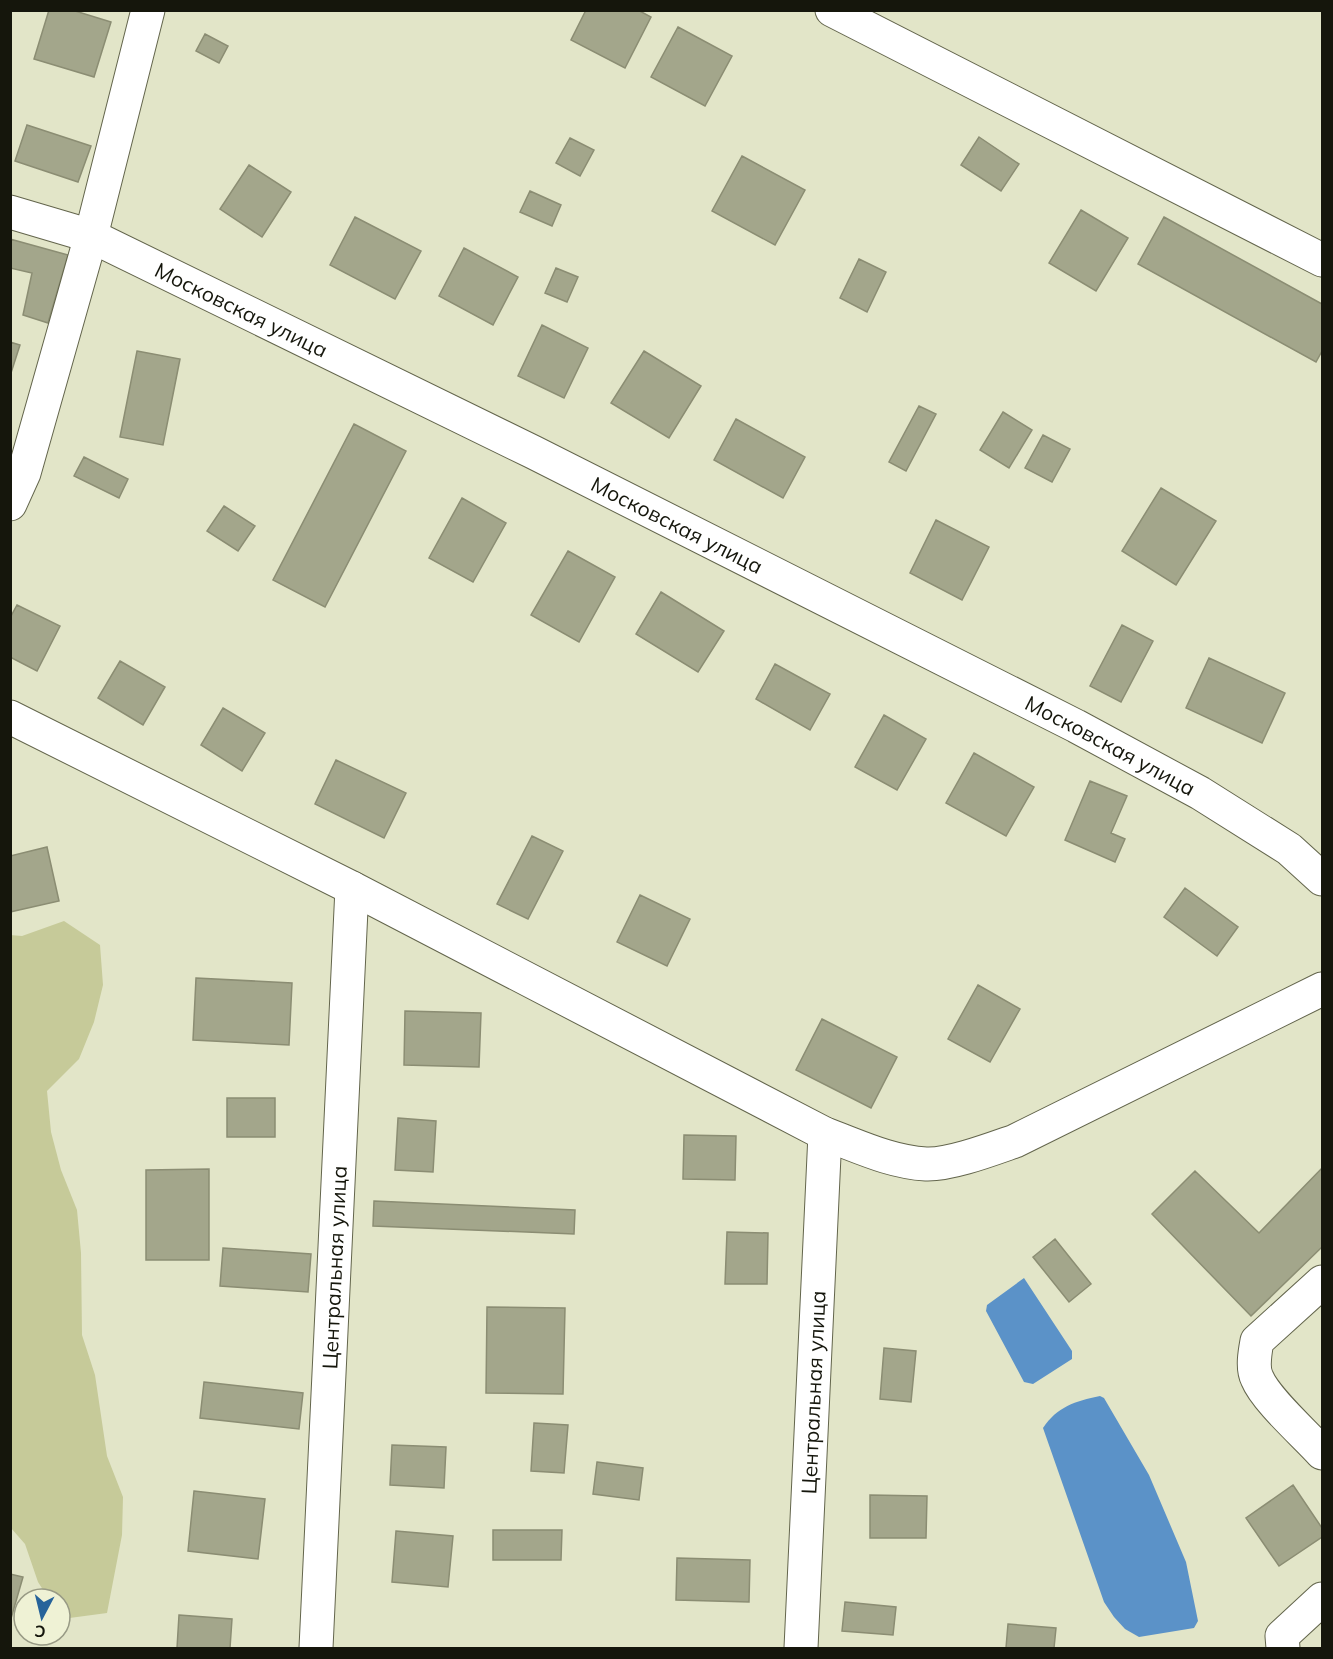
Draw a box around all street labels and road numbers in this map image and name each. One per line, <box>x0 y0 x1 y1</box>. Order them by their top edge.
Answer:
street label: Московская улица <box>151 256 332 363</box>
street label: Московская улица <box>587 471 767 579</box>
street label: Московская улица <box>1021 690 1200 801</box>
street label: Центральная улица <box>316 1165 352 1370</box>
street label: Центральная улица <box>795 1290 831 1495</box>

